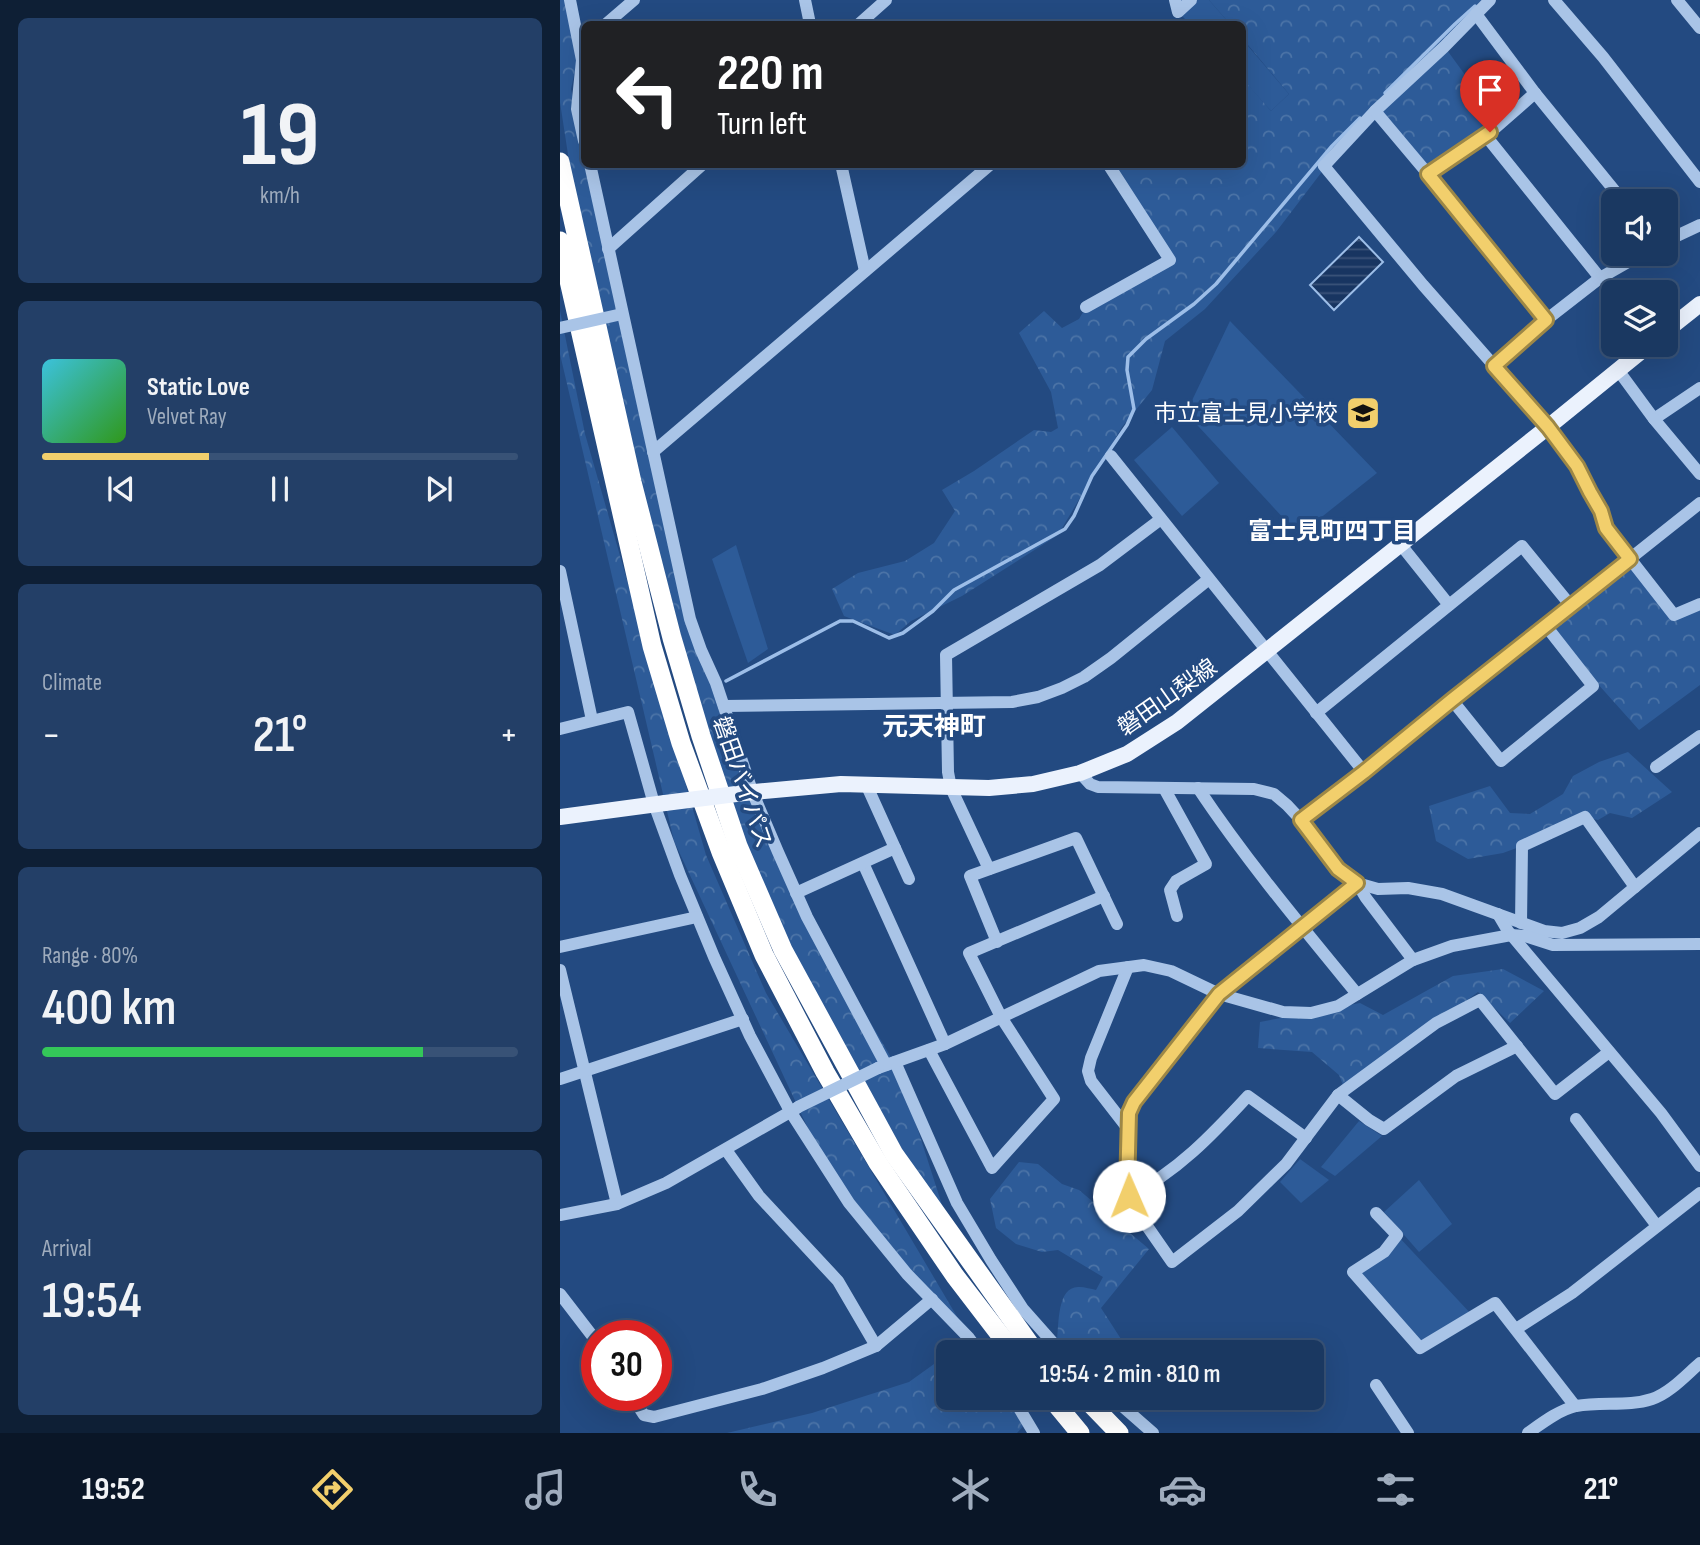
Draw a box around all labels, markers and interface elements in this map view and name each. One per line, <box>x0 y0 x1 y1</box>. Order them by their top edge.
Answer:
text: 220 m <box>717 45 823 104</box>
icon: left <box>602 49 693 140</box>
pin <box>1460 60 1520 132</box>
icon: arrive <box>1471 71 1509 109</box>
text: 19 <box>241 82 319 191</box>
text: Turn left <box>717 105 807 144</box>
text: km/h <box>260 182 300 210</box>
map controls <box>1601 189 1678 357</box>
button: sound <box>1601 189 1678 266</box>
button: layers <box>1601 280 1678 357</box>
text: Static Love <box>147 372 250 403</box>
school or university icon: 市立富士見小学校 <box>1344 394 1382 432</box>
place label: 市立富士見小学校 <box>1154 400 1338 428</box>
text: Velvet Ray <box>147 403 227 431</box>
icon: previous <box>102 470 140 508</box>
icon: pause <box>261 470 299 508</box>
icon: next <box>420 470 458 508</box>
district label: 富士見町四丁目 <box>1248 517 1416 546</box>
street label: 磐田山梨線 <box>1112 653 1223 742</box>
text: Climate <box>42 669 102 697</box>
text: 21° <box>253 704 307 767</box>
district label: 元天神町 <box>882 712 986 743</box>
text: − <box>42 713 61 758</box>
text: + <box>499 713 518 758</box>
street label: 磐田バイパス <box>706 713 778 852</box>
text: Range · 80% <box>42 942 138 970</box>
text: 400 km <box>42 977 177 1040</box>
position arrow <box>1092 1159 1166 1233</box>
text: Arrival <box>42 1235 91 1263</box>
text: 19:54 <box>42 1270 142 1333</box>
speed limit sign: 30 <box>581 1320 672 1411</box>
text: 19:54 · 2 min · 810 m <box>1039 1359 1221 1390</box>
icon: directions <box>308 1465 357 1514</box>
icon: music <box>521 1465 570 1514</box>
icon: phone <box>733 1465 782 1514</box>
icon: climate <box>946 1465 995 1514</box>
icon: car <box>1158 1465 1207 1514</box>
icon: filters <box>1371 1465 1420 1514</box>
text: 19:52 <box>82 1470 145 1509</box>
text: 21° <box>1583 1470 1618 1509</box>

